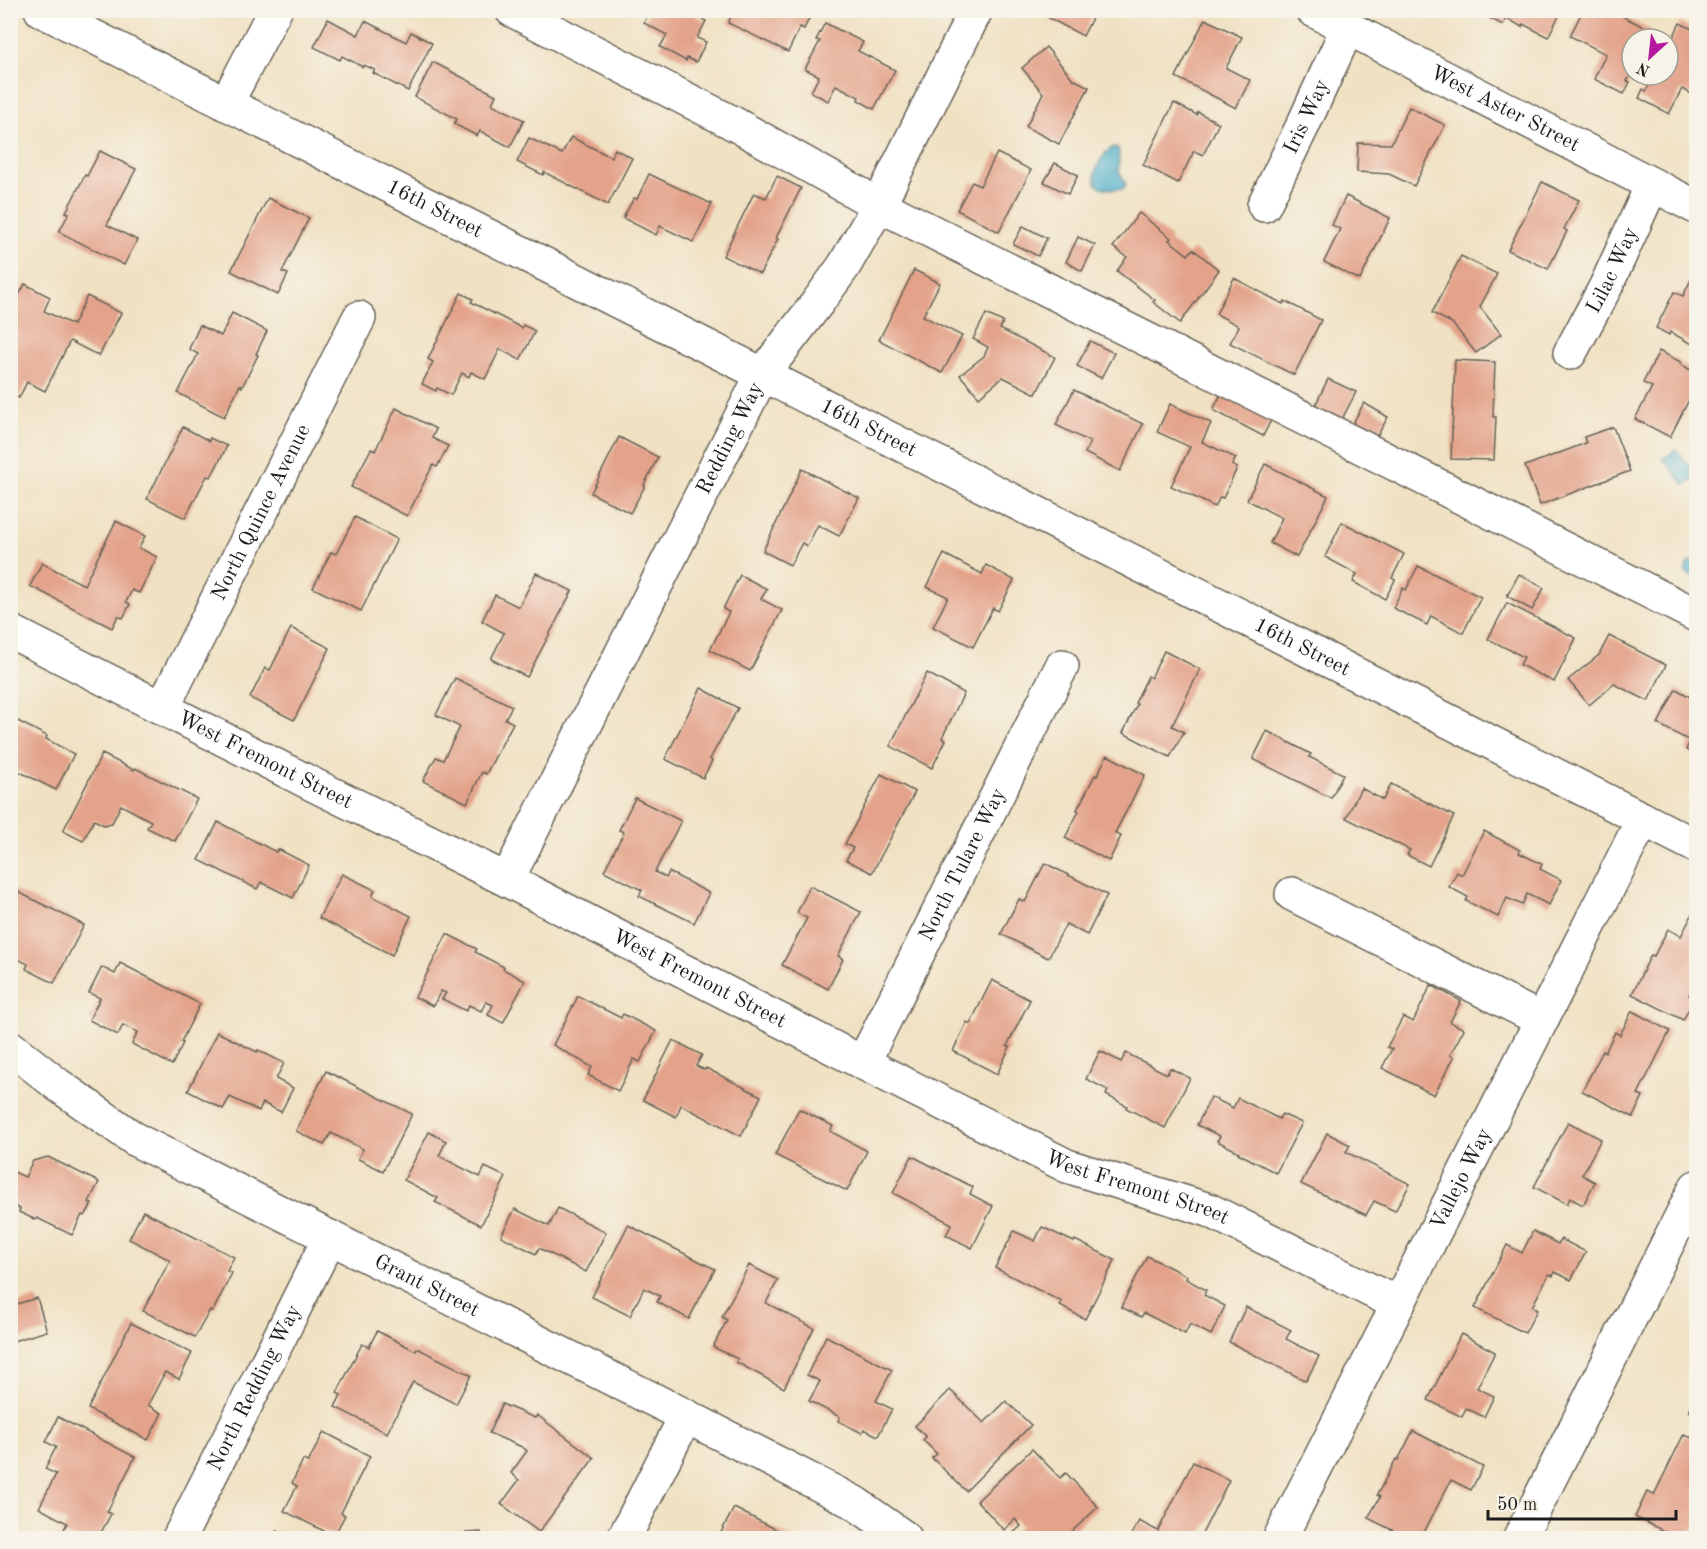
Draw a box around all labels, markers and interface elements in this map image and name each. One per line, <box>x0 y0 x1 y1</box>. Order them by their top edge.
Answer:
north arrow <box>1620 27 1680 87</box>
text: N <box>1634 58 1653 78</box>
street label: West Aster Street <box>1427 62 1583 156</box>
street label: Iris Way <box>1280 76 1333 157</box>
street label: 16th Street <box>383 176 486 242</box>
street label: Lilac Way <box>1583 224 1642 317</box>
street label: Redding Way <box>693 379 767 498</box>
street label: 16th Street <box>817 395 920 461</box>
street label: North Quince Avenue <box>208 421 314 604</box>
street label: 16th Street <box>1251 614 1354 680</box>
street label: West Fremont Street <box>175 707 356 813</box>
street label: North Tulare Way <box>915 785 1010 944</box>
street label: West Fremont Street <box>609 925 790 1032</box>
street label: Vallejo Way <box>1427 1125 1496 1233</box>
street label: West Fremont Street <box>1042 1146 1232 1229</box>
street label: Grant Street <box>371 1251 483 1321</box>
street label: North Redding Way <box>204 1301 305 1474</box>
scale bar <box>1488 1483 1676 1521</box>
text: 50 m <box>1497 1496 1537 1514</box>

